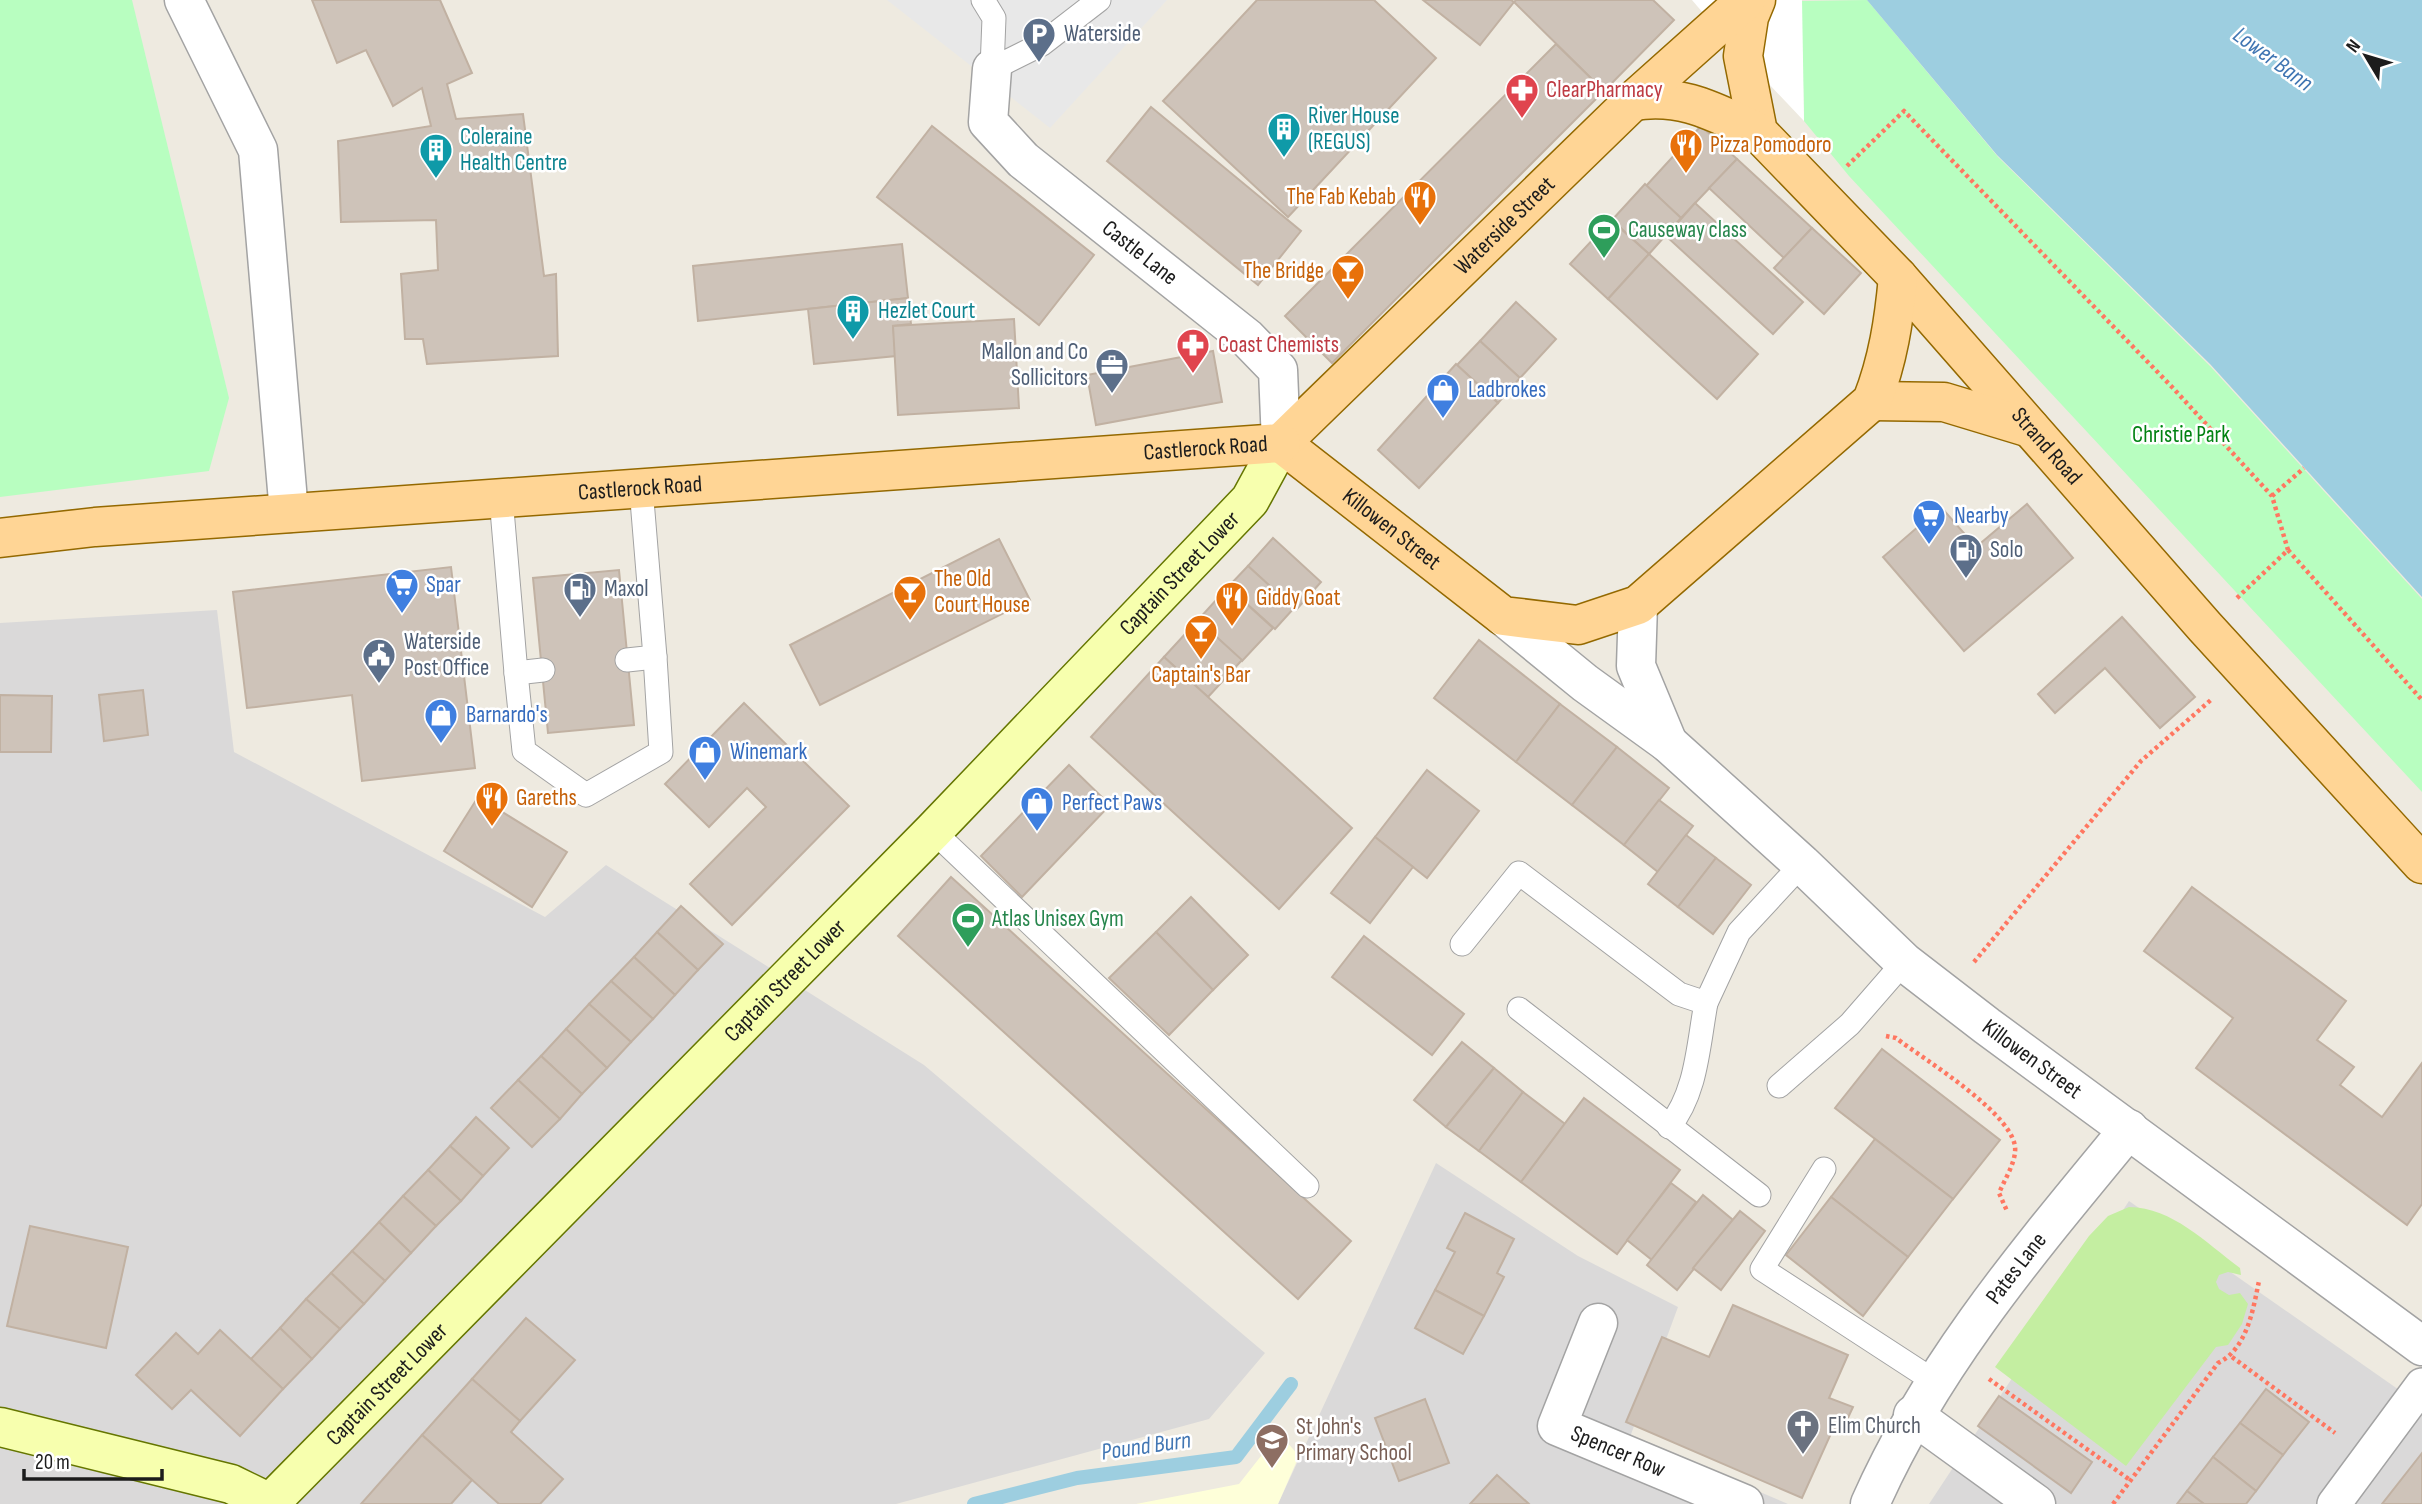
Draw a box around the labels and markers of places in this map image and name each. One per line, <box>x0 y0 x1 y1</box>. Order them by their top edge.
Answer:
parking icon: Waterside <box>1020 15 1058 64</box>
place label: Waterside <box>1064 20 1141 48</box>
pharmacy icon: ClearPharmacy <box>1503 71 1541 120</box>
place label: ClearPharmacy <box>1546 76 1663 104</box>
place label: River House (REGUS) <box>1308 102 1399 156</box>
building icon: River House (REGUS) <box>1265 110 1303 159</box>
place label: Coleraine Health Centre <box>460 123 567 177</box>
restaurant icon: Pizza Pomodoro <box>1667 126 1705 175</box>
building icon: Coleraine Health Centre <box>417 131 455 180</box>
place label: Pizza Pomodoro <box>1710 131 1832 159</box>
restaurant icon: The Fab Kebab <box>1401 178 1439 227</box>
place label: The Fab Kebab <box>1287 183 1396 211</box>
sports icon: Causeway class <box>1585 211 1623 260</box>
place label: Causeway class <box>1628 216 1747 244</box>
bar icon: The Bridge <box>1329 252 1367 301</box>
place label: The Bridge <box>1243 257 1324 285</box>
building icon: Hezlet Court <box>834 292 872 341</box>
place label: Hezlet Court <box>878 297 975 325</box>
pharmacy icon: Coast Chemists <box>1174 326 1212 375</box>
place label: Coast Chemists <box>1218 331 1339 359</box>
place label: Mallon and Co Sollicitors <box>981 338 1088 392</box>
office icon: Mallon and Co Sollicitors <box>1093 346 1131 395</box>
shop icon: Ladbrokes <box>1424 371 1462 420</box>
place label: Ladbrokes <box>1468 376 1546 404</box>
supermarket icon: Nearby <box>1910 497 1948 546</box>
place label: Nearby <box>1954 502 2009 530</box>
fuel station icon: Solo <box>1947 531 1985 580</box>
place label: Solo <box>1990 536 2023 564</box>
place label: The Old Court House <box>934 565 1030 619</box>
supermarket icon: Spar <box>383 566 421 615</box>
fuel station icon: Maxol <box>561 570 599 619</box>
place label: Spar <box>426 571 461 599</box>
bar icon: The Old Court House <box>891 573 929 622</box>
place label: Maxol <box>604 575 649 603</box>
restaurant icon: Giddy Goat <box>1213 579 1251 628</box>
place label: Giddy Goat <box>1256 584 1340 612</box>
bar icon: Captain's Bar <box>1182 612 1220 661</box>
place label: Waterside Post Office <box>404 628 489 682</box>
public building icon: Waterside Post Office <box>360 636 398 685</box>
place label: Captain's Bar <box>1151 661 1251 689</box>
shop icon: Barnardo's <box>422 696 460 745</box>
place label: Barnardo's <box>466 701 548 729</box>
shop icon: Winemark <box>686 733 724 782</box>
place label: Winemark <box>730 738 808 766</box>
restaurant icon: Gareths <box>473 779 511 828</box>
place label: Gareths <box>516 784 577 812</box>
shop icon: Perfect Paws <box>1018 784 1056 833</box>
place label: Perfect Paws <box>1062 789 1162 817</box>
sports icon: Atlas Unisex Gym <box>949 900 987 949</box>
place label: Atlas Unisex Gym <box>991 905 1124 933</box>
church icon: Elim Church <box>1784 1407 1822 1456</box>
place label: Elim Church <box>1828 1412 1921 1440</box>
place label: St John's Primary School <box>1296 1413 1412 1467</box>
school or university icon: St John's Primary School <box>1253 1421 1291 1470</box>

